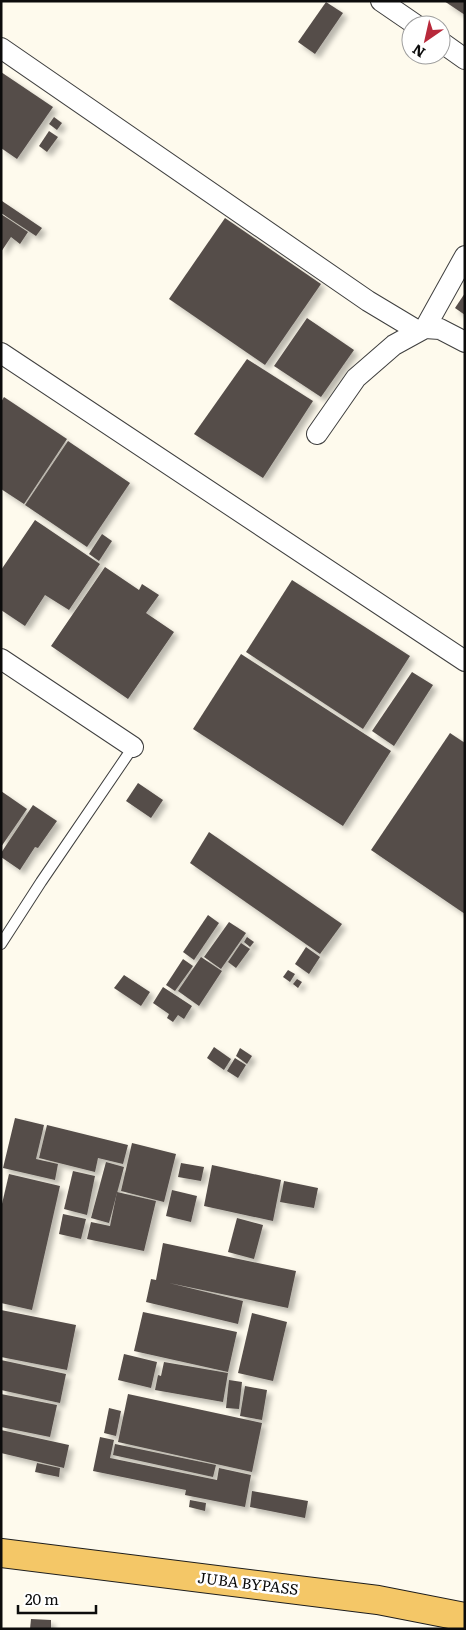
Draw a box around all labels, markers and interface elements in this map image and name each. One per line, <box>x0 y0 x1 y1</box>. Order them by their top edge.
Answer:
north arrow <box>401 15 451 65</box>
text: N <box>408 40 429 63</box>
street label: JUBA BYPASS <box>196 1565 300 1600</box>
scale bar <box>18 1582 95 1614</box>
text: 20 m <box>25 1587 59 1610</box>

